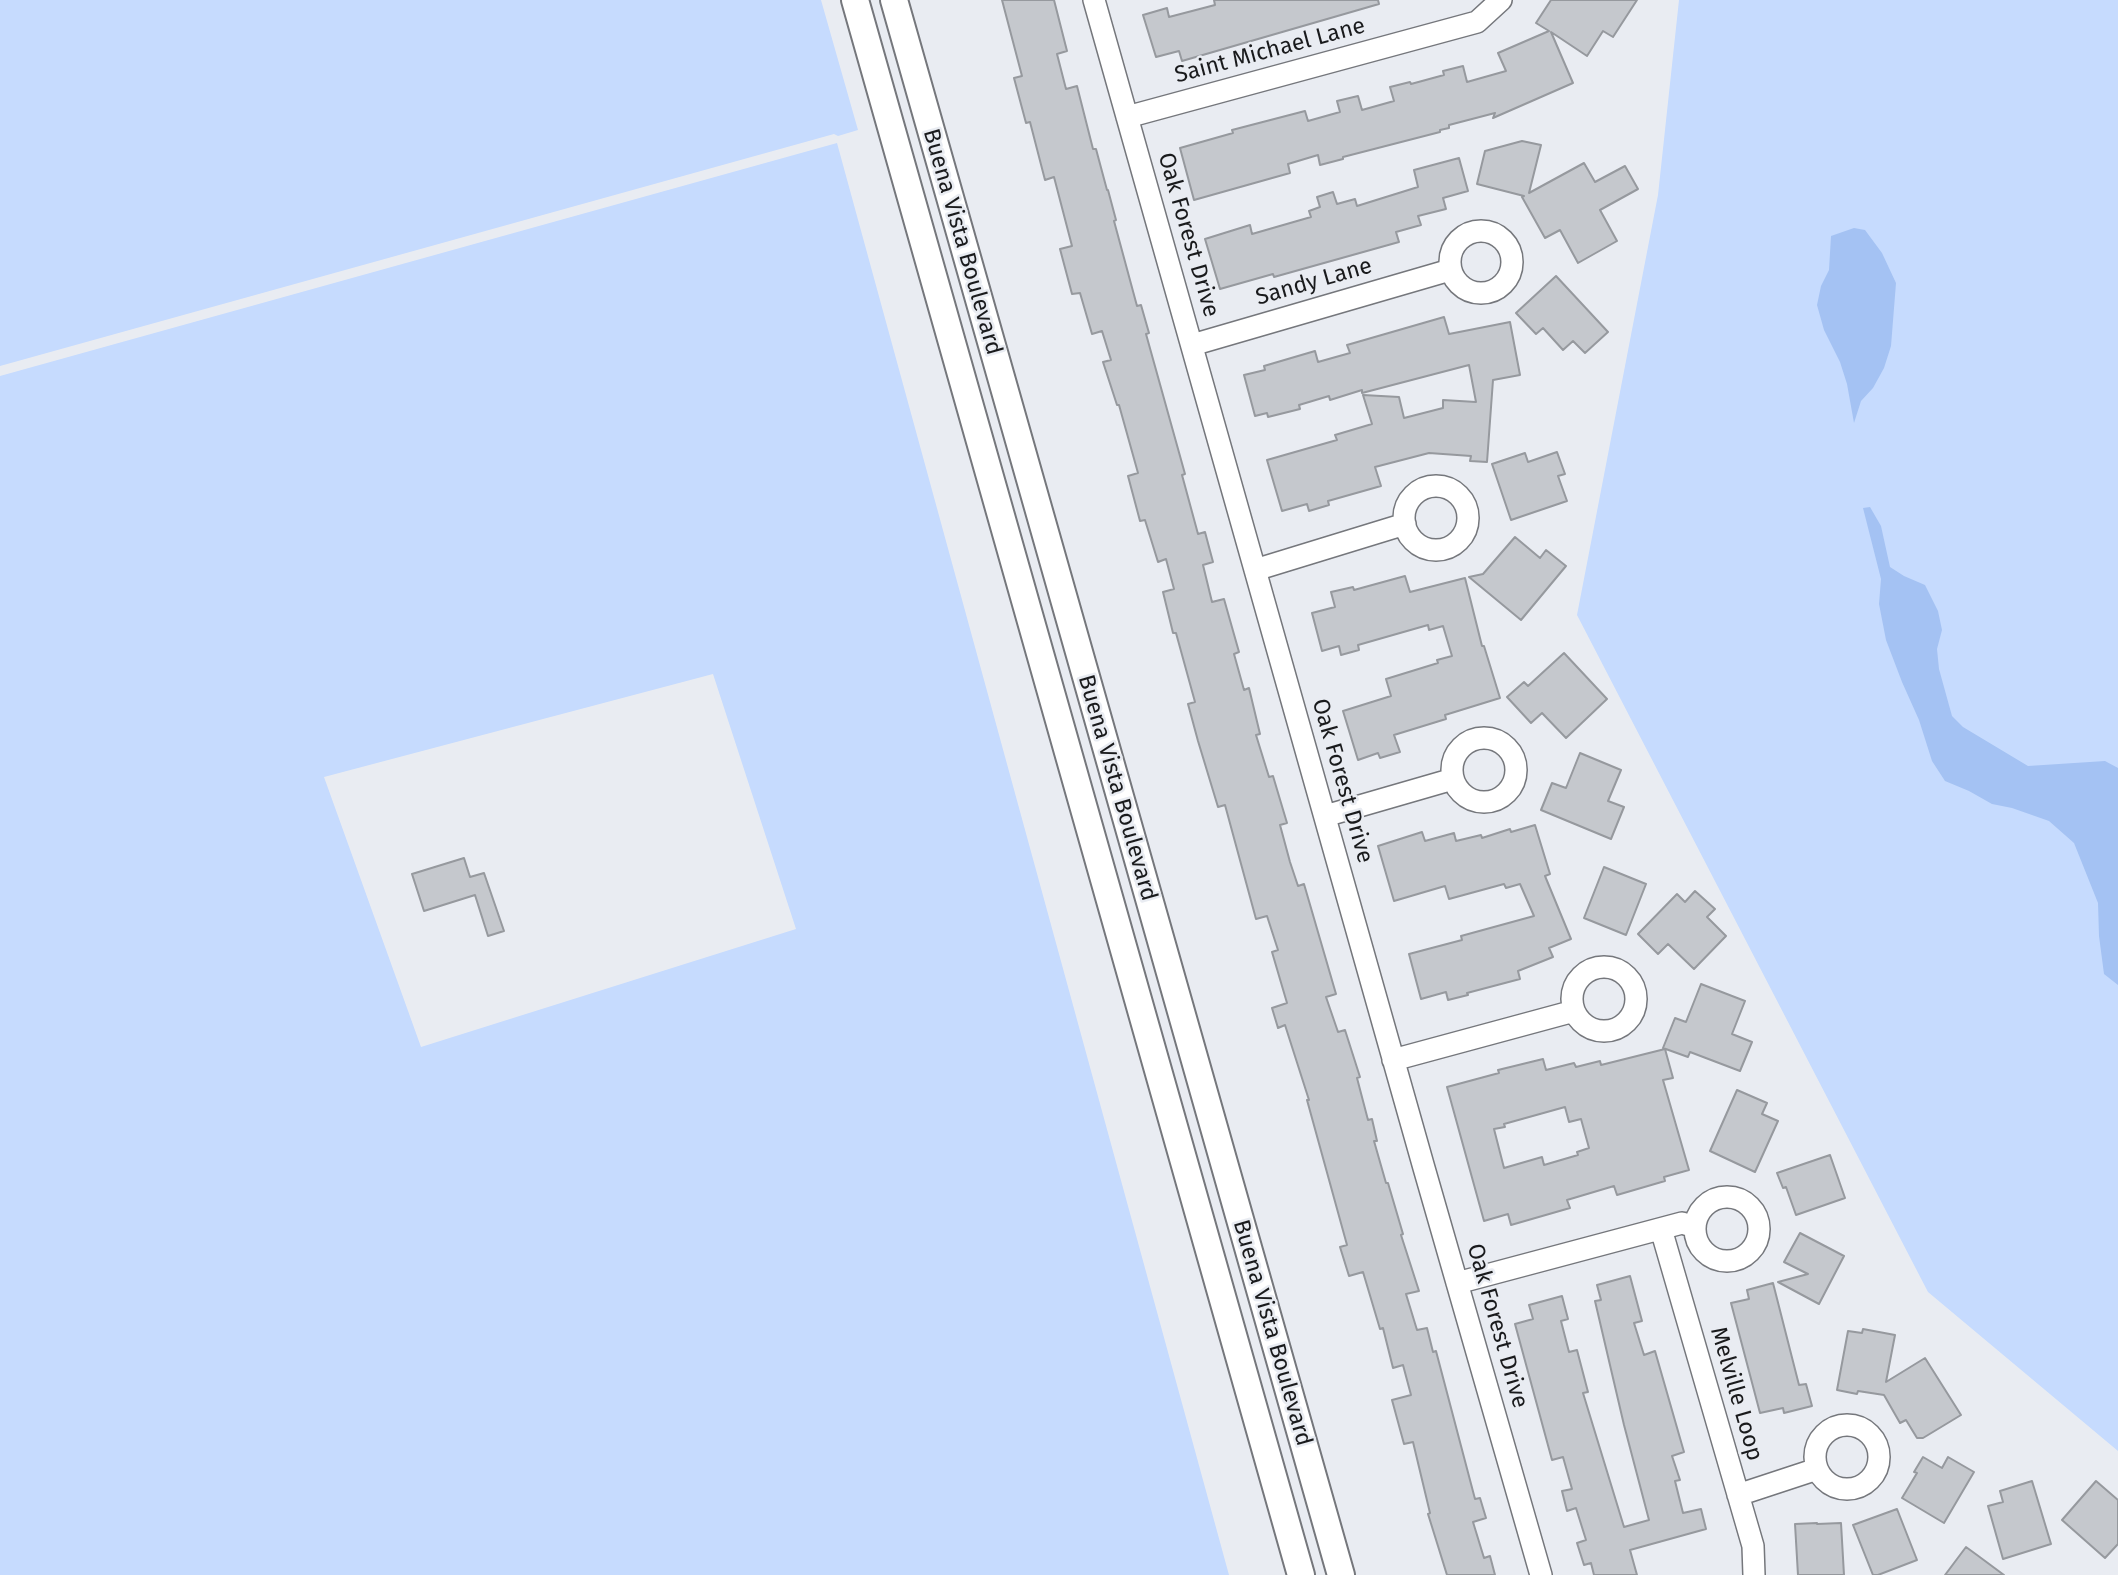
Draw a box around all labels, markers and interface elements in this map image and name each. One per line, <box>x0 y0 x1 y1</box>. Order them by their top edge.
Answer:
street label: Saint Michael Lane <box>1172 12 1368 90</box>
street label: Buena Vista Boulevard <box>916 126 1008 358</box>
street label: Oak Forest Drive <box>1151 150 1225 320</box>
street label: Sandy Lane <box>1253 252 1375 312</box>
street label: Buena Vista Boulevard <box>1071 672 1163 904</box>
street label: Oak Forest Drive <box>1305 696 1379 866</box>
street label: Buena Vista Boulevard <box>1226 1217 1318 1449</box>
street label: Oak Forest Drive <box>1460 1241 1534 1411</box>
street label: Melville Loop <box>1704 1324 1768 1464</box>

